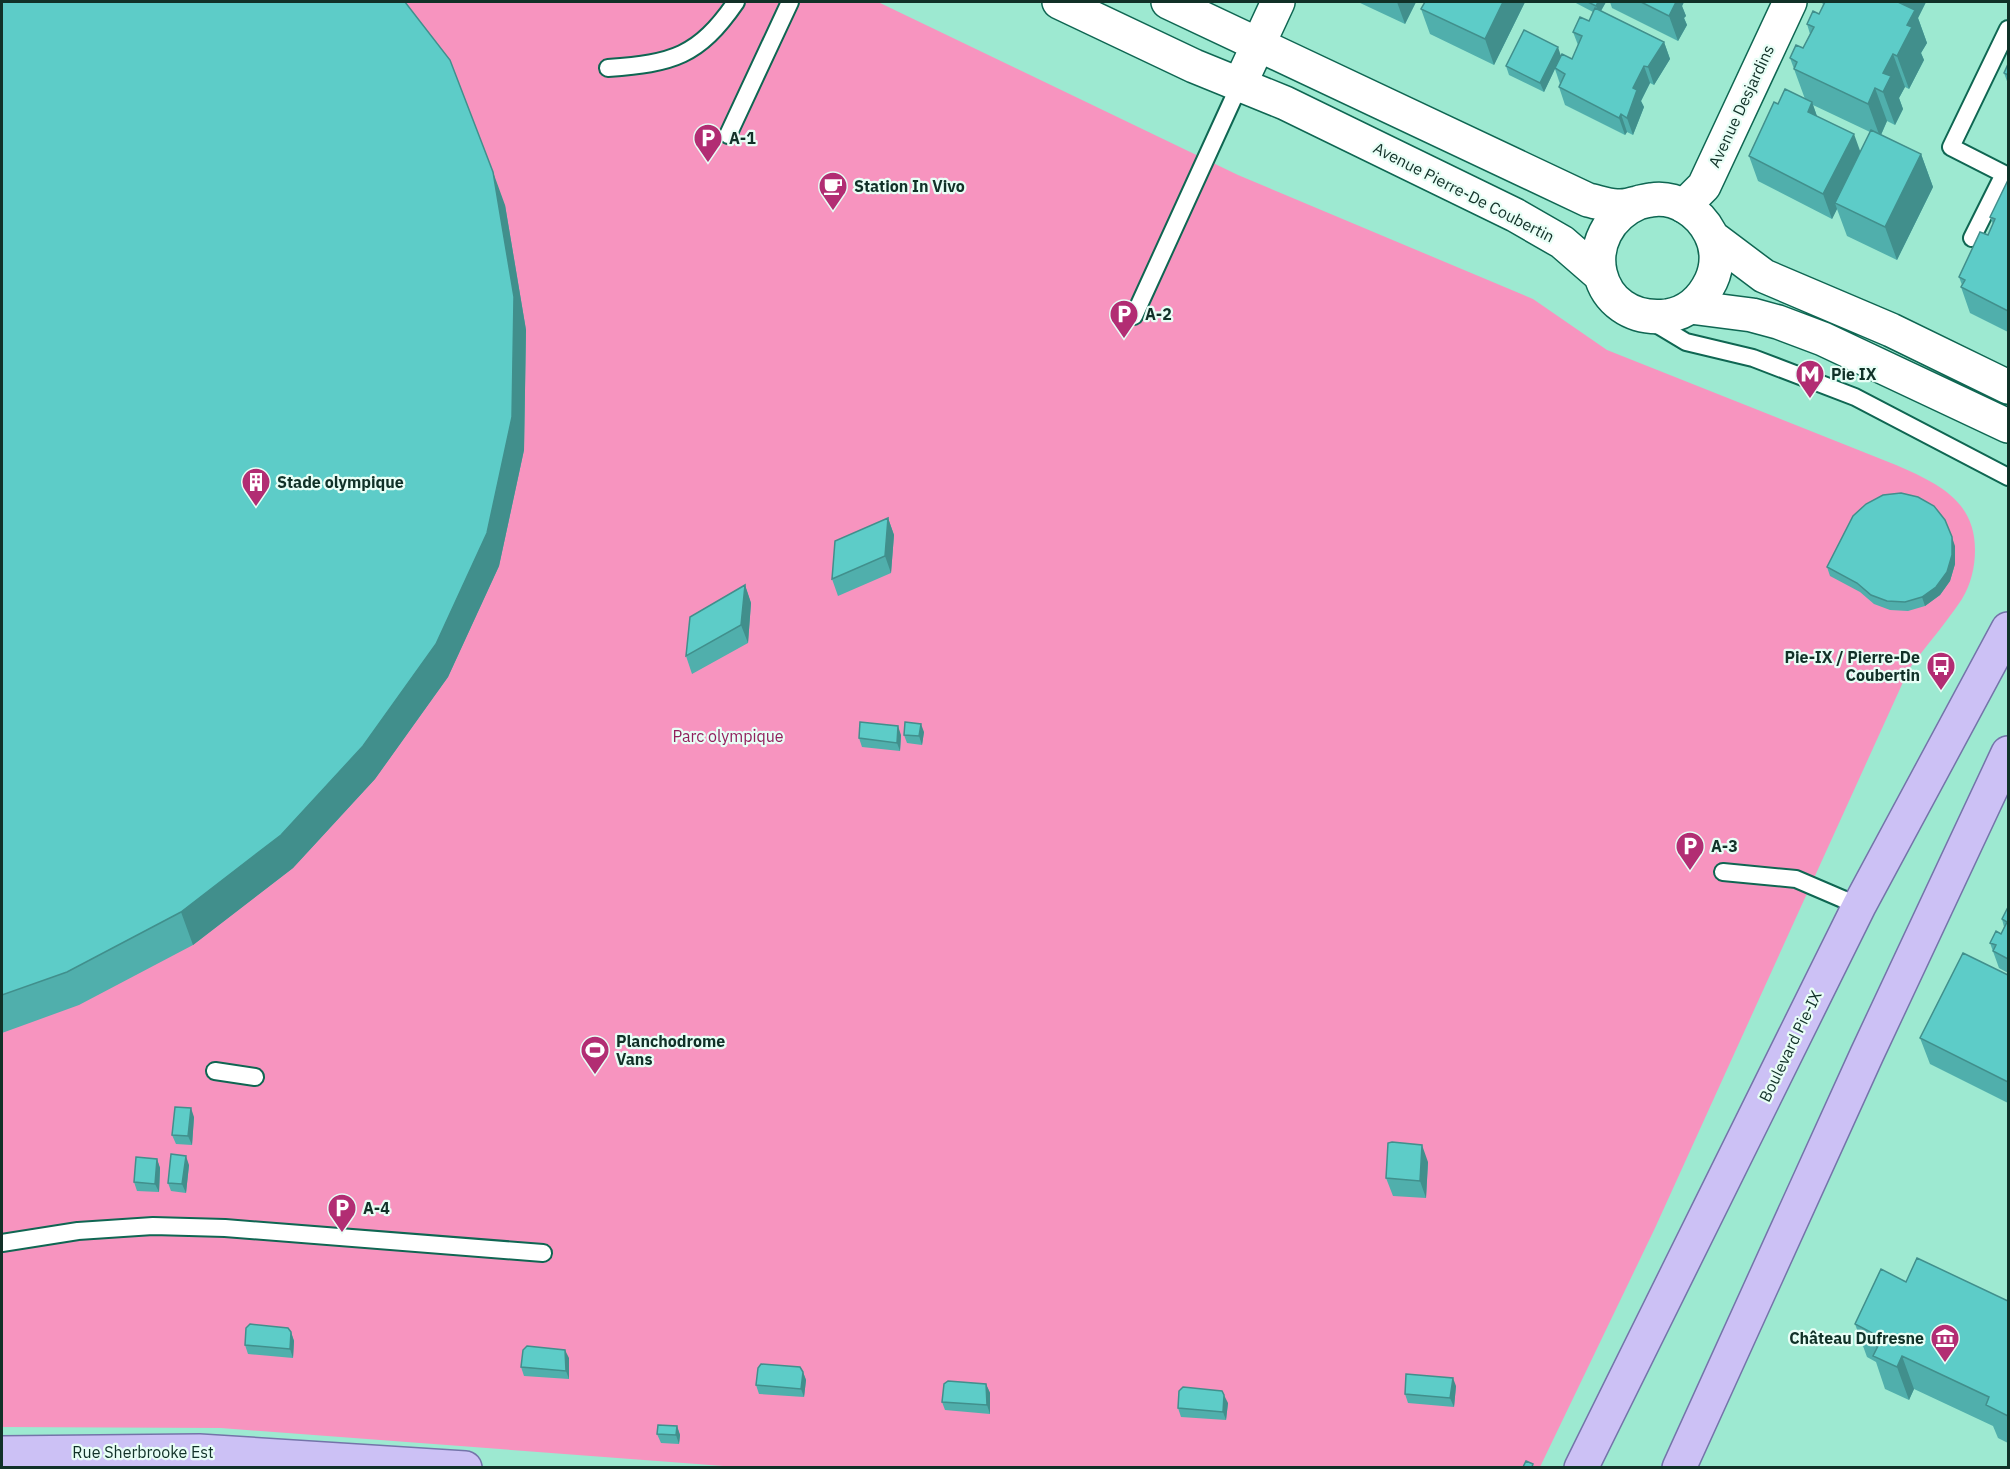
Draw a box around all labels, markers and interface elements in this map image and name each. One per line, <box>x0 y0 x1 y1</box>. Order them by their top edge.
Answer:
street label: Avenue Desjardins <box>1704 42 1778 170</box>
parking icon: A-1 <box>692 122 724 164</box>
place label: A-1 <box>729 128 756 148</box>
street label: Avenue Pierre-De Coubertin <box>1370 138 1558 246</box>
cafe icon: Station In Vivo <box>817 170 849 212</box>
place label: Station In Vivo <box>854 176 965 196</box>
parking icon: A-2 <box>1108 298 1140 340</box>
place label: A-2 <box>1145 304 1172 324</box>
metro station icon: Pie IX <box>1794 358 1826 400</box>
place label: Pie IX <box>1831 364 1877 384</box>
building icon: Stade olympique <box>240 466 272 508</box>
place label: Stade olympique <box>277 472 404 492</box>
place label: Pie-IX / Pierre-De Coubertin <box>1785 647 1920 685</box>
bus stop icon: Pie-IX / Pierre-De Coubertin <box>1925 650 1957 692</box>
park label: Parc olympique <box>672 726 784 746</box>
parking icon: A-3 <box>1674 830 1706 872</box>
place label: A-3 <box>1711 836 1738 856</box>
street label: Boulevard Pie-IX <box>1754 987 1826 1105</box>
place label: Planchodrome Vans <box>616 1031 725 1069</box>
sports icon: Planchodrome Vans <box>579 1034 611 1076</box>
parking icon: A-4 <box>326 1192 358 1234</box>
place label: A-4 <box>363 1198 390 1218</box>
museum icon: Château Dufresne <box>1929 1322 1961 1364</box>
place label: Château Dufresne <box>1789 1328 1924 1348</box>
street label: Rue Sherbrooke Est <box>72 1442 214 1462</box>

